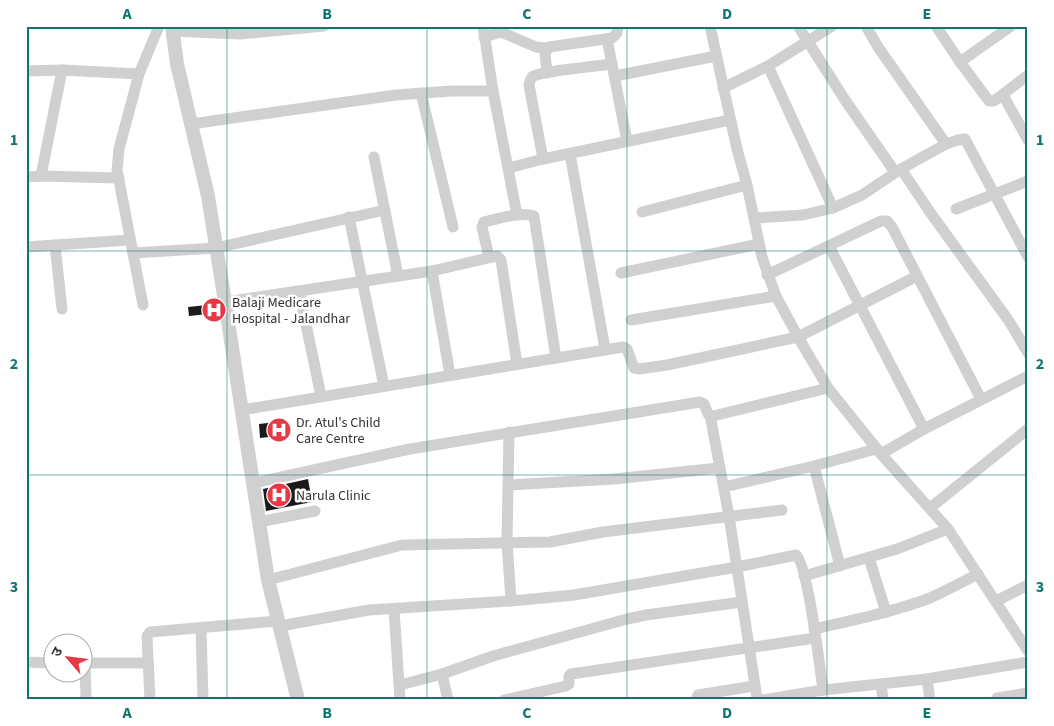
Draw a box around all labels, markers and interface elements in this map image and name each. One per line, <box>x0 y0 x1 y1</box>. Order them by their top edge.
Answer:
text: A <box>121 3 132 25</box>
text: B <box>322 3 332 25</box>
text: C <box>522 3 532 25</box>
text: D <box>722 3 732 25</box>
text: E <box>923 3 931 25</box>
text: 1 <box>10 129 18 151</box>
text: 1 <box>1036 129 1044 151</box>
place label: Balaji Medicare Hospital - Jalandhar <box>232 293 350 329</box>
hospital icon: Balaji Medicare Hospital - Jalandhar <box>201 297 227 323</box>
text: 2 <box>10 353 18 375</box>
text: 2 <box>1036 353 1044 375</box>
place label: Dr. Atul's Child Care Centre <box>296 413 381 449</box>
hospital icon: Dr. Atul's Child Care Centre <box>266 417 292 443</box>
hospital icon: Narula Clinic <box>266 482 292 508</box>
place label: Narula Clinic <box>296 486 371 506</box>
text: 3 <box>10 576 18 598</box>
text: 3 <box>1036 576 1044 598</box>
north arrow <box>42 634 92 684</box>
text: उ <box>47 643 69 661</box>
text: A <box>121 702 132 724</box>
text: B <box>322 702 332 724</box>
text: C <box>522 702 532 724</box>
text: D <box>722 702 732 724</box>
text: E <box>923 702 931 724</box>

